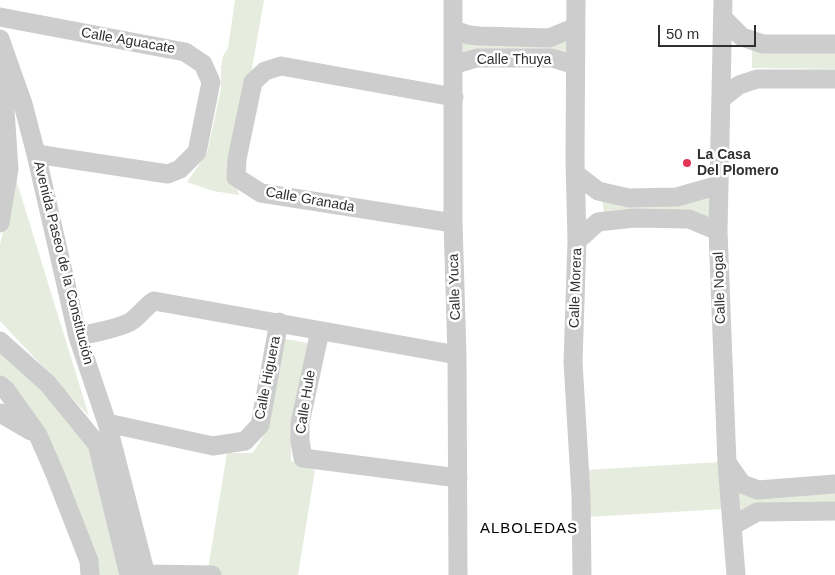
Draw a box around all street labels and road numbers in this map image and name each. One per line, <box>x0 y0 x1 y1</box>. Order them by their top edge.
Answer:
street label: Calle Aguacate <box>80 24 176 58</box>
street label: Calle Thuya <box>477 52 551 68</box>
street label: Avenida Paseo de la Constitución <box>30 160 96 366</box>
street label: Calle Granada <box>264 184 356 216</box>
street label: Calle Morera <box>566 248 586 328</box>
street label: Calle Nogal <box>710 252 730 324</box>
street label: Calle Yuca <box>445 253 465 321</box>
street label: Calle Higuera <box>252 335 284 421</box>
street label: Calle Hule <box>293 369 319 435</box>

